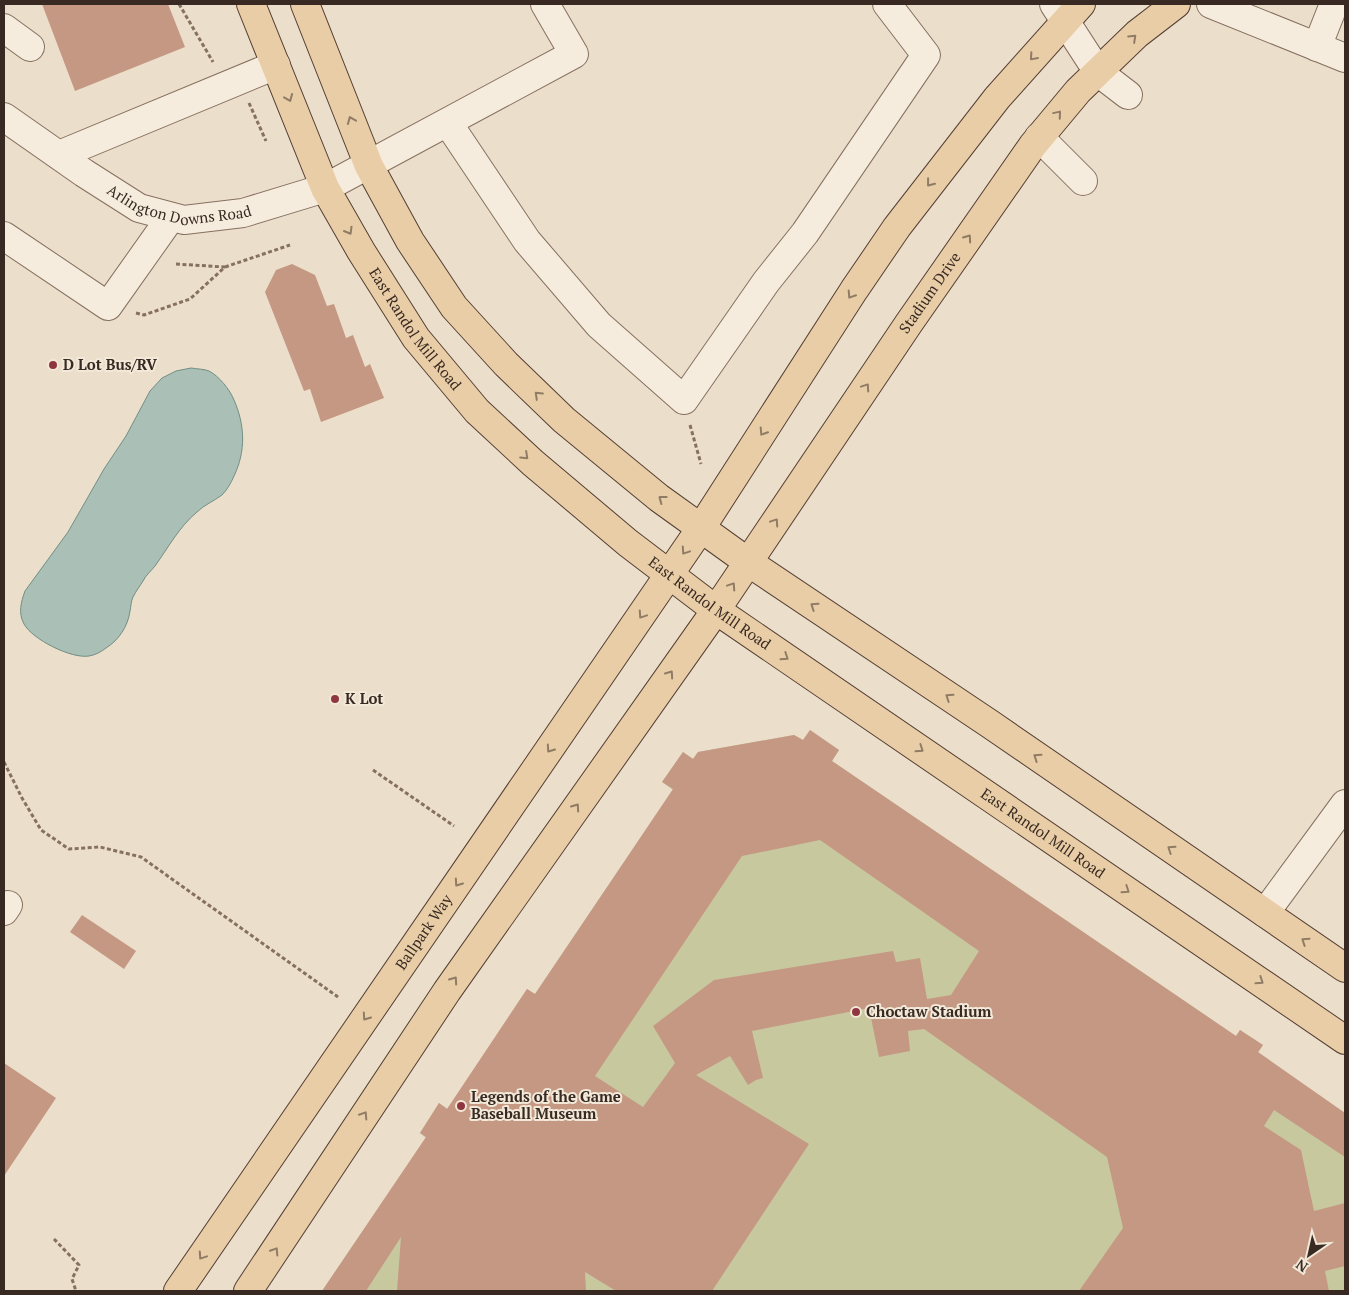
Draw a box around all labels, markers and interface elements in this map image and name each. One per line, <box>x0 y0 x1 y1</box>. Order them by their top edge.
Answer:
one-way arrow <box>1128 35 1137 44</box>
one-way arrow <box>1030 52 1039 61</box>
one-way arrow <box>283 93 293 102</box>
one-way arrow <box>1053 111 1062 120</box>
one-way arrow <box>347 116 357 125</box>
one-way arrow <box>927 178 936 187</box>
street label: Arlington Downs Road <box>104 179 254 229</box>
one-way arrow <box>343 225 353 234</box>
one-way arrow <box>962 235 971 244</box>
street label: Stadium Drive <box>894 248 965 337</box>
street label: East Randol Mill Road <box>365 264 466 394</box>
one-way arrow <box>848 289 857 299</box>
place label: D Lot Bus/RV <box>63 354 158 374</box>
marker: D Lot Bus/RV <box>47 359 59 371</box>
one-way arrow <box>860 383 869 393</box>
one-way arrow <box>534 392 543 401</box>
one-way arrow <box>760 426 769 435</box>
one-way arrow <box>520 450 529 459</box>
one-way arrow <box>659 497 668 505</box>
one-way arrow <box>769 518 779 527</box>
one-way arrow <box>682 546 691 555</box>
street label: East Randol Mill Road <box>645 551 775 654</box>
one-way arrow <box>726 582 735 592</box>
one-way arrow <box>811 603 820 612</box>
one-way arrow <box>639 609 648 619</box>
one-way arrow <box>780 651 789 660</box>
one-way arrow <box>664 670 673 680</box>
place label: K Lot <box>345 688 383 708</box>
marker: K Lot <box>329 693 341 705</box>
one-way arrow <box>946 694 955 703</box>
one-way arrow <box>914 742 923 752</box>
one-way arrow <box>547 743 556 753</box>
one-way arrow <box>1033 753 1042 763</box>
street label: East Randol Mill Road <box>977 783 1110 882</box>
one-way arrow <box>570 803 579 813</box>
one-way arrow <box>1167 845 1176 855</box>
one-way arrow <box>455 877 464 887</box>
one-way arrow <box>1120 884 1130 893</box>
street label: Ballpark Way <box>390 890 456 973</box>
one-way arrow <box>1301 937 1310 947</box>
one-way arrow <box>1254 975 1264 984</box>
one-way arrow <box>448 976 457 986</box>
place label: Choctaw Stadium <box>866 1001 992 1021</box>
marker: Choctaw Stadium <box>850 1006 862 1018</box>
one-way arrow <box>363 1011 372 1020</box>
place label: Legends of the Game Baseball Museum <box>471 1086 621 1123</box>
marker: Legends of the Game Baseball Museum <box>455 1100 467 1112</box>
one-way arrow <box>358 1111 368 1120</box>
north arrow <box>1284 1230 1334 1280</box>
one-way arrow <box>269 1247 278 1256</box>
one-way arrow <box>199 1250 208 1259</box>
text: N <box>1291 1255 1311 1277</box>

